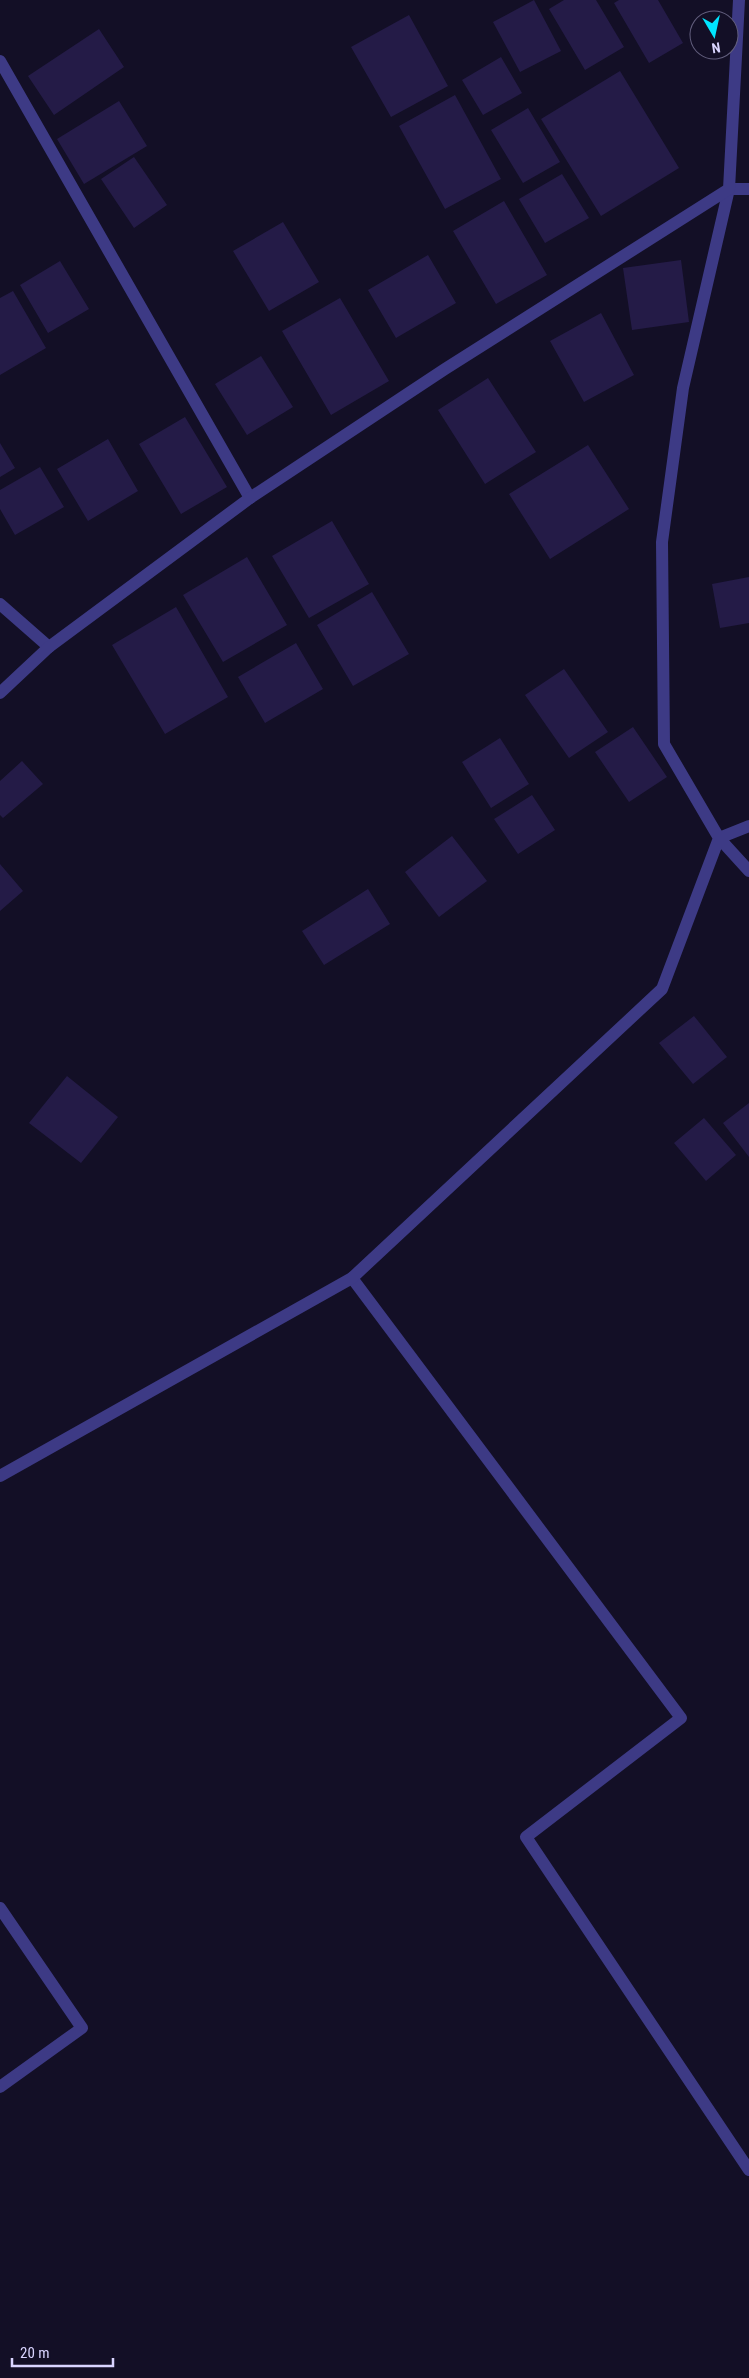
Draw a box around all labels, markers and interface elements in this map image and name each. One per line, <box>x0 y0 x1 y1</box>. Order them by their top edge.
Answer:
north arrow <box>689 10 739 60</box>
text: N <box>711 39 722 56</box>
scale bar <box>12 2336 114 2368</box>
text: 20 m <box>20 2344 50 2362</box>

